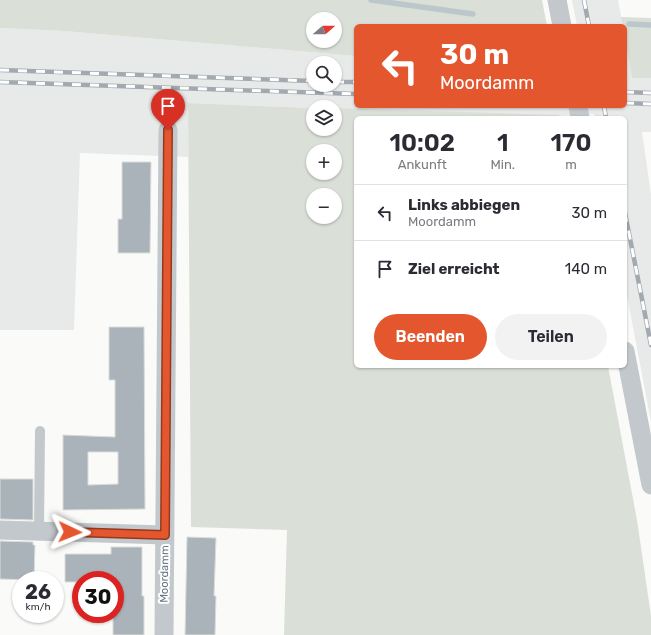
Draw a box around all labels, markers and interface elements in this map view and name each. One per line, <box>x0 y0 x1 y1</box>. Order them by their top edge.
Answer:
north arrow <box>306 12 342 48</box>
map controls <box>306 12 342 224</box>
text: 30 m <box>440 38 509 71</box>
icon: left <box>374 40 426 92</box>
button: search <box>306 56 342 92</box>
text: Moordamm <box>440 72 534 94</box>
pin <box>151 89 185 130</box>
icon: arrive <box>157 95 179 117</box>
button: layers <box>306 100 342 136</box>
text: 10:02 <box>389 129 455 157</box>
text: 1 <box>497 129 509 157</box>
text: 170 <box>551 129 592 157</box>
button: + <box>306 144 342 180</box>
text: Ankunft <box>398 157 447 172</box>
text: Min. <box>491 157 515 172</box>
text: m <box>565 157 577 172</box>
button: − <box>306 188 342 224</box>
text: Links abbiegen <box>408 196 520 214</box>
icon: left <box>374 202 396 224</box>
text: 30 m <box>571 204 607 222</box>
text: Moordamm <box>408 214 476 229</box>
icon: arrive <box>374 258 396 280</box>
text: Ziel erreicht <box>408 260 500 278</box>
text: 140 m <box>565 260 607 278</box>
button: Beenden <box>374 314 487 360</box>
button: Teilen <box>495 314 607 360</box>
position arrow <box>49 511 91 553</box>
street label: Moordamm <box>157 545 172 603</box>
speed limit sign: 30 <box>72 571 124 623</box>
text: 26 <box>25 580 51 604</box>
text: km/h <box>26 601 50 613</box>

